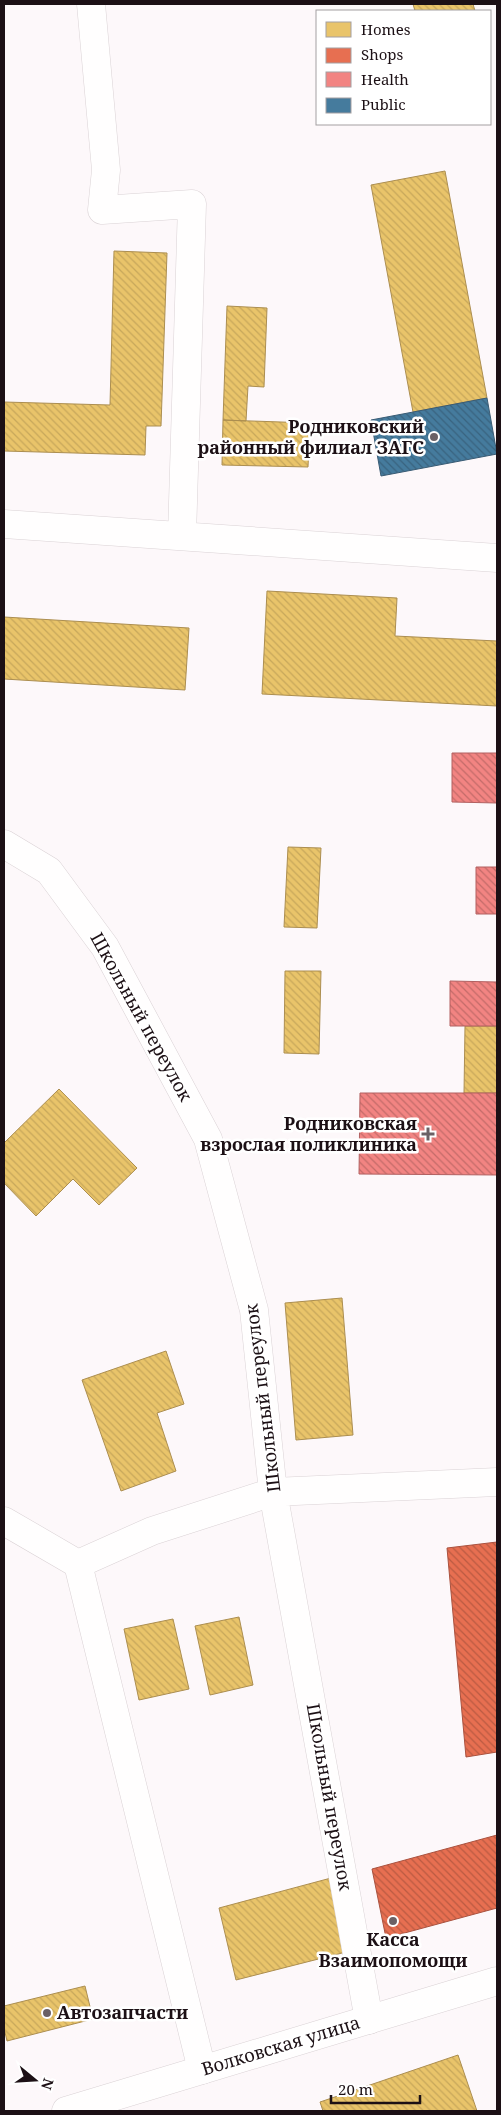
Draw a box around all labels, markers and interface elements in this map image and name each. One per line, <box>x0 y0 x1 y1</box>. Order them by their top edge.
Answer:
legend <box>316 10 491 125</box>
text: Homes <box>361 19 411 39</box>
text: Shops <box>361 44 404 64</box>
text: Health <box>361 69 409 89</box>
text: Public <box>361 94 406 114</box>
place label: Родниковский районный филиал ЗАГС <box>198 414 424 459</box>
marker: Родниковский районный филиал ЗАГС <box>428 431 440 443</box>
street label: Школьный переулок <box>85 928 199 1106</box>
place label: Родниковская взрослая поликлиника <box>200 1111 417 1156</box>
marker: Родниковская взрослая поликлиника <box>421 1127 435 1141</box>
street label: Школьный переулок <box>238 1302 285 1494</box>
street label: Школьный переулок <box>302 1701 358 1893</box>
marker: Касса Взаимопомощи <box>387 1915 399 1927</box>
place label: Касса Взаимопомощи <box>318 1927 468 1972</box>
place label: Автозапчасти <box>57 2000 188 2024</box>
marker: Автозапчасти <box>41 2007 53 2019</box>
street label: Волковская улица <box>199 2010 363 2081</box>
north arrow <box>10 2055 60 2105</box>
scale bar <box>331 2072 420 2104</box>
text: N <box>37 2076 59 2092</box>
text: 20 m <box>338 2079 373 2099</box>

